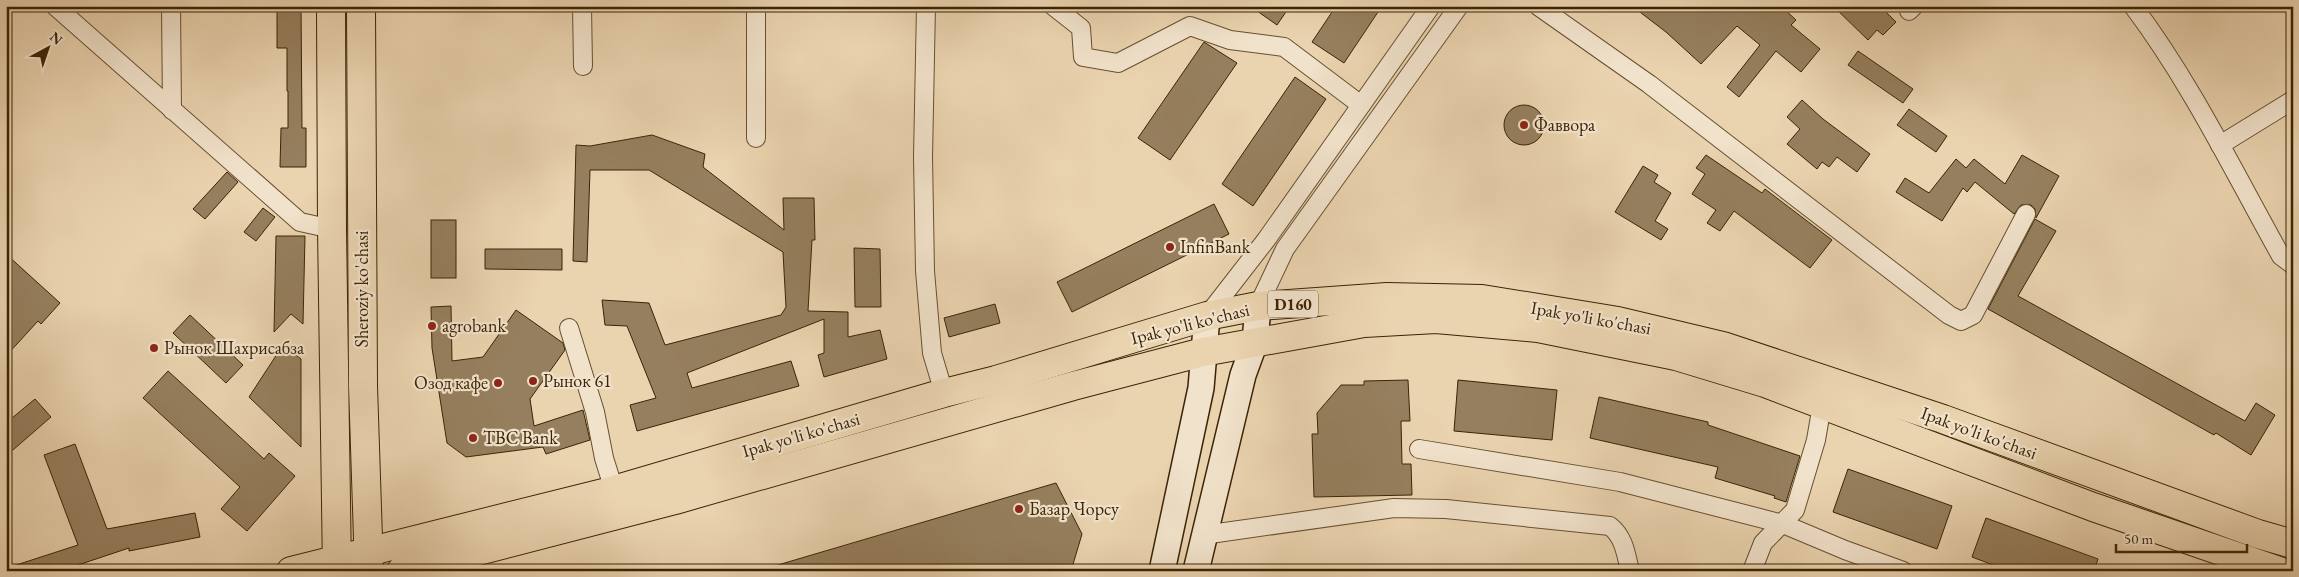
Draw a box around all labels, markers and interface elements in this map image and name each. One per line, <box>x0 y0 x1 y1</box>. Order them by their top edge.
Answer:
north arrow <box>22 22 72 72</box>
text: N <box>46 28 67 49</box>
place label: Фаввора <box>1534 113 1596 136</box>
marker: Фаввора <box>1518 119 1530 131</box>
street label: Sheroziy ko'chasi <box>350 230 373 347</box>
place label: InfinBank <box>1180 235 1251 258</box>
marker: InfinBank <box>1164 241 1176 253</box>
road number: D160 <box>1268 290 1318 318</box>
street label: Ipak yo'li ko'chasi <box>1529 296 1654 339</box>
street label: Ipak yo'li ko'chasi <box>1128 298 1252 349</box>
place label: agrobank <box>442 314 507 337</box>
marker: agrobank <box>426 320 438 332</box>
place label: Рынок Шахрисабза <box>164 336 305 359</box>
marker: Рынок Шахрисабза <box>148 342 160 354</box>
place label: Рынок 61 <box>543 369 612 392</box>
place label: Озод кафе <box>414 371 488 394</box>
marker: Рынок 61 <box>527 375 539 387</box>
marker: Озод кафе <box>492 377 504 389</box>
street label: Ipak yo'li ko'chasi <box>1918 401 2041 464</box>
street label: Ipak yo'li ko'chasi <box>739 407 863 462</box>
place label: TBC Bank <box>483 426 558 449</box>
marker: TBC Bank <box>467 432 479 444</box>
place label: Базар Чорсу <box>1029 497 1119 520</box>
marker: Базар Чорсу <box>1013 503 1025 515</box>
scale bar <box>2116 522 2248 554</box>
text: 50 m <box>2124 529 2153 548</box>

